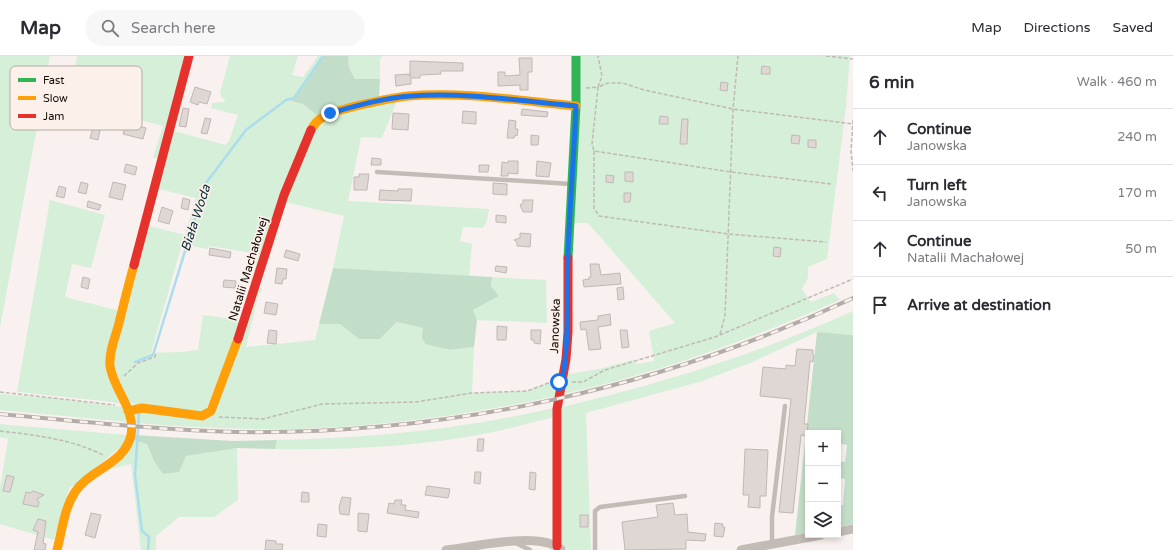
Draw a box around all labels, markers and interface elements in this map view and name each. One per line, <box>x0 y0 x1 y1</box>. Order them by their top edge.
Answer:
search box <box>85 10 365 46</box>
text: Map <box>20 17 61 39</box>
icon: search <box>99 17 121 39</box>
text: Search here <box>131 19 215 37</box>
text: Map <box>971 19 1002 36</box>
text: Directions <box>1024 19 1091 36</box>
text: Saved <box>1113 19 1153 36</box>
legend <box>10 66 142 130</box>
text: 6 min <box>869 72 914 93</box>
text: Fast <box>43 74 64 87</box>
text: Walk · 460 m <box>1077 74 1157 90</box>
text: Slow <box>43 92 68 105</box>
route end <box>321 104 339 122</box>
text: Jam <box>43 110 64 123</box>
text: Continue <box>907 120 971 138</box>
icon: ahead <box>869 126 891 148</box>
text: 240 m <box>1117 129 1157 145</box>
text: Janowska <box>907 138 967 154</box>
text: Turn left <box>907 176 967 194</box>
water label: Biała Woda <box>178 182 215 254</box>
icon: left <box>869 182 891 204</box>
text: 170 m <box>1117 185 1157 201</box>
text: Janowska <box>907 194 967 210</box>
street label: Natalii Machałowej <box>226 215 270 323</box>
text: Continue <box>907 232 971 250</box>
icon: ahead <box>869 238 891 260</box>
text: 50 m <box>1125 241 1157 257</box>
text: Natalii Machałowej <box>907 250 1024 266</box>
icon: arrive <box>869 294 891 316</box>
text: Arrive at destination <box>907 296 1051 314</box>
street label: Janowska <box>547 298 563 354</box>
route start <box>550 373 568 391</box>
map controls <box>805 430 841 538</box>
button: + <box>805 430 841 466</box>
button: − <box>805 466 841 502</box>
button: layers <box>805 502 841 538</box>

